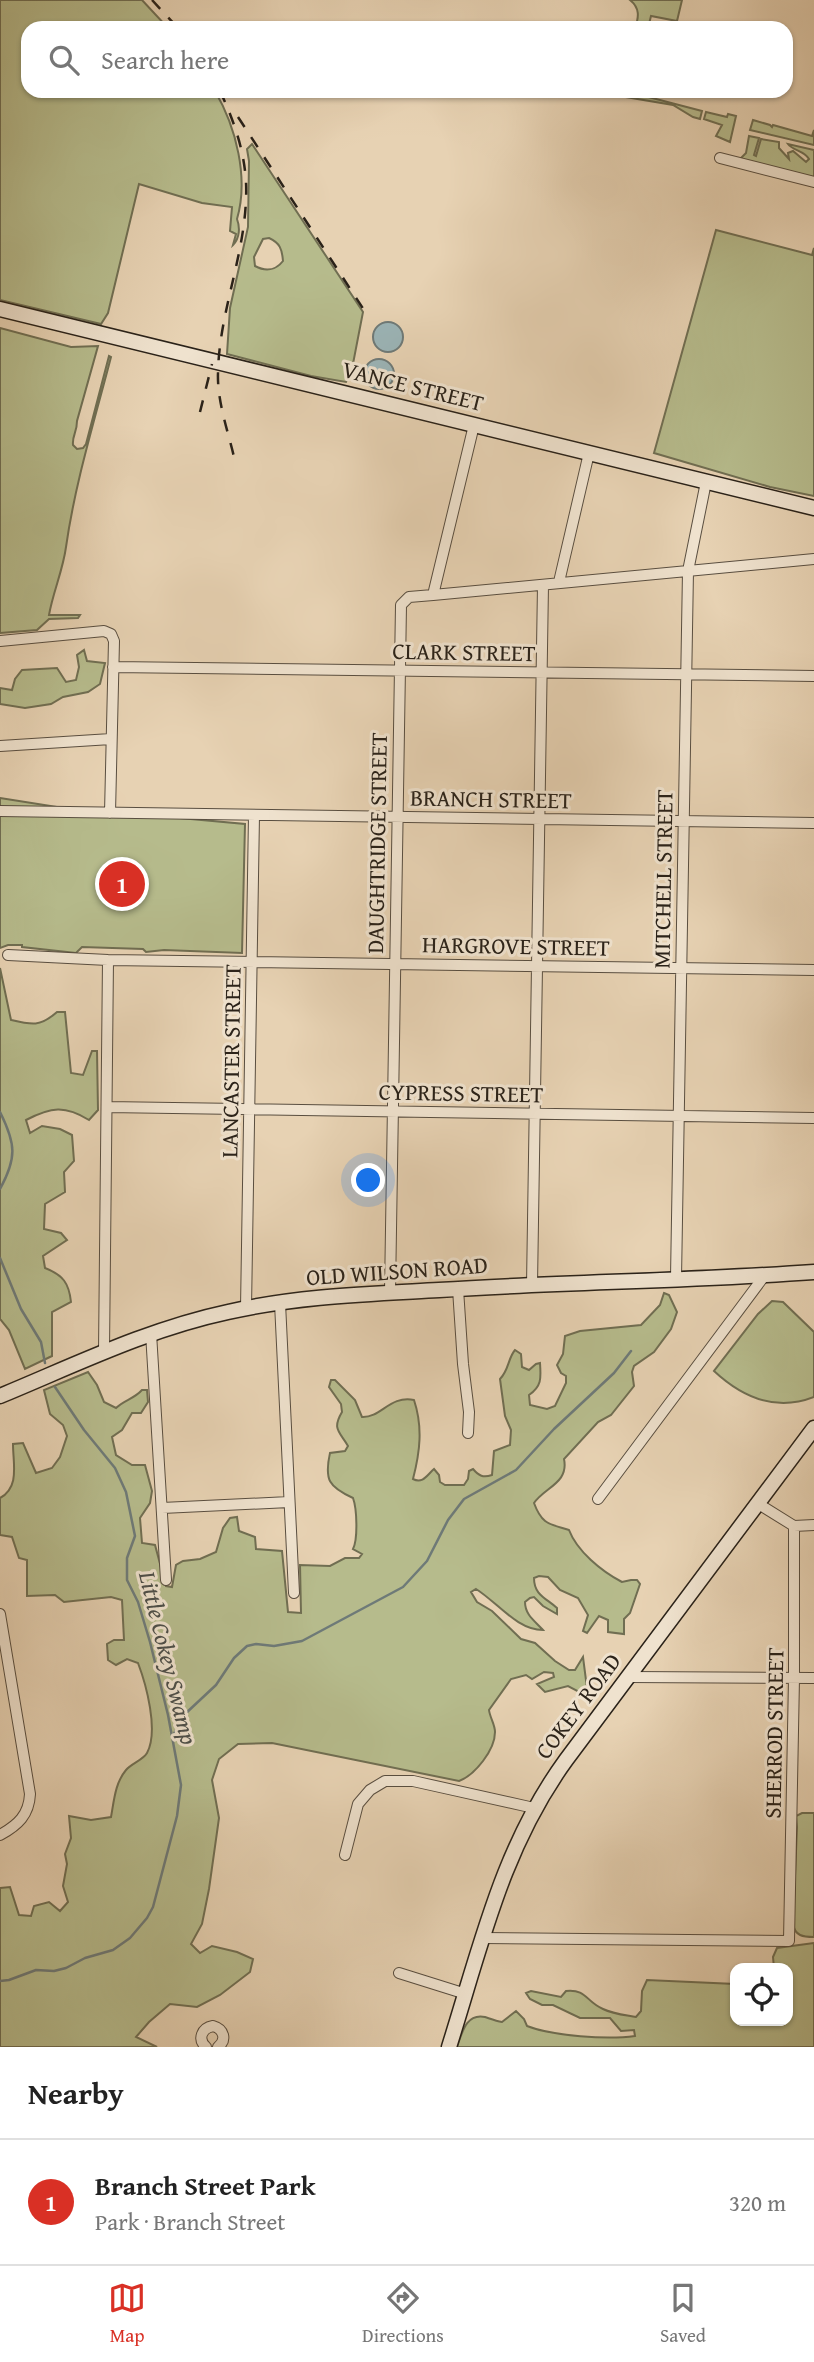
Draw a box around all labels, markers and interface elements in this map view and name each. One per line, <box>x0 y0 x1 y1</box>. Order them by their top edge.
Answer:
search box <box>21 21 793 98</box>
text: Search here <box>101 40 229 79</box>
icon: search <box>45 41 83 79</box>
street label: VANCE STREET <box>339 352 487 419</box>
street label: CLARK STREET <box>392 634 536 669</box>
street label: DAUGHTRIDGE STREET <box>358 732 395 954</box>
street label: BRANCH STREET <box>410 781 572 816</box>
street label: MITCHELL STREET <box>644 789 681 969</box>
pin: 1 <box>99 858 145 910</box>
street label: HARGROVE STREET <box>422 927 610 964</box>
street label: LANCASTER STREET <box>212 964 249 1158</box>
street label: CYPRESS STREET <box>378 1075 544 1110</box>
your location <box>351 1163 385 1197</box>
street label: OLD WILSON ROAD <box>305 1248 489 1293</box>
water label: Little Cokey Swamp <box>130 1566 207 1748</box>
street label: COKEY ROAD <box>527 1646 628 1766</box>
street label: SHERROD STREET <box>756 1647 791 1819</box>
map controls <box>730 1963 793 2026</box>
button: locate <box>730 1963 793 2026</box>
text: Nearby <box>28 2071 124 2115</box>
text: Branch Street Park <box>95 2166 315 2205</box>
text: 1 <box>45 2186 57 2219</box>
text: 320 m <box>729 2186 786 2219</box>
text: Park · Branch Street <box>95 2205 285 2238</box>
tab: Map <box>108 2279 146 2349</box>
tab: Directions <box>362 2279 444 2349</box>
tab: Saved <box>660 2279 706 2349</box>

